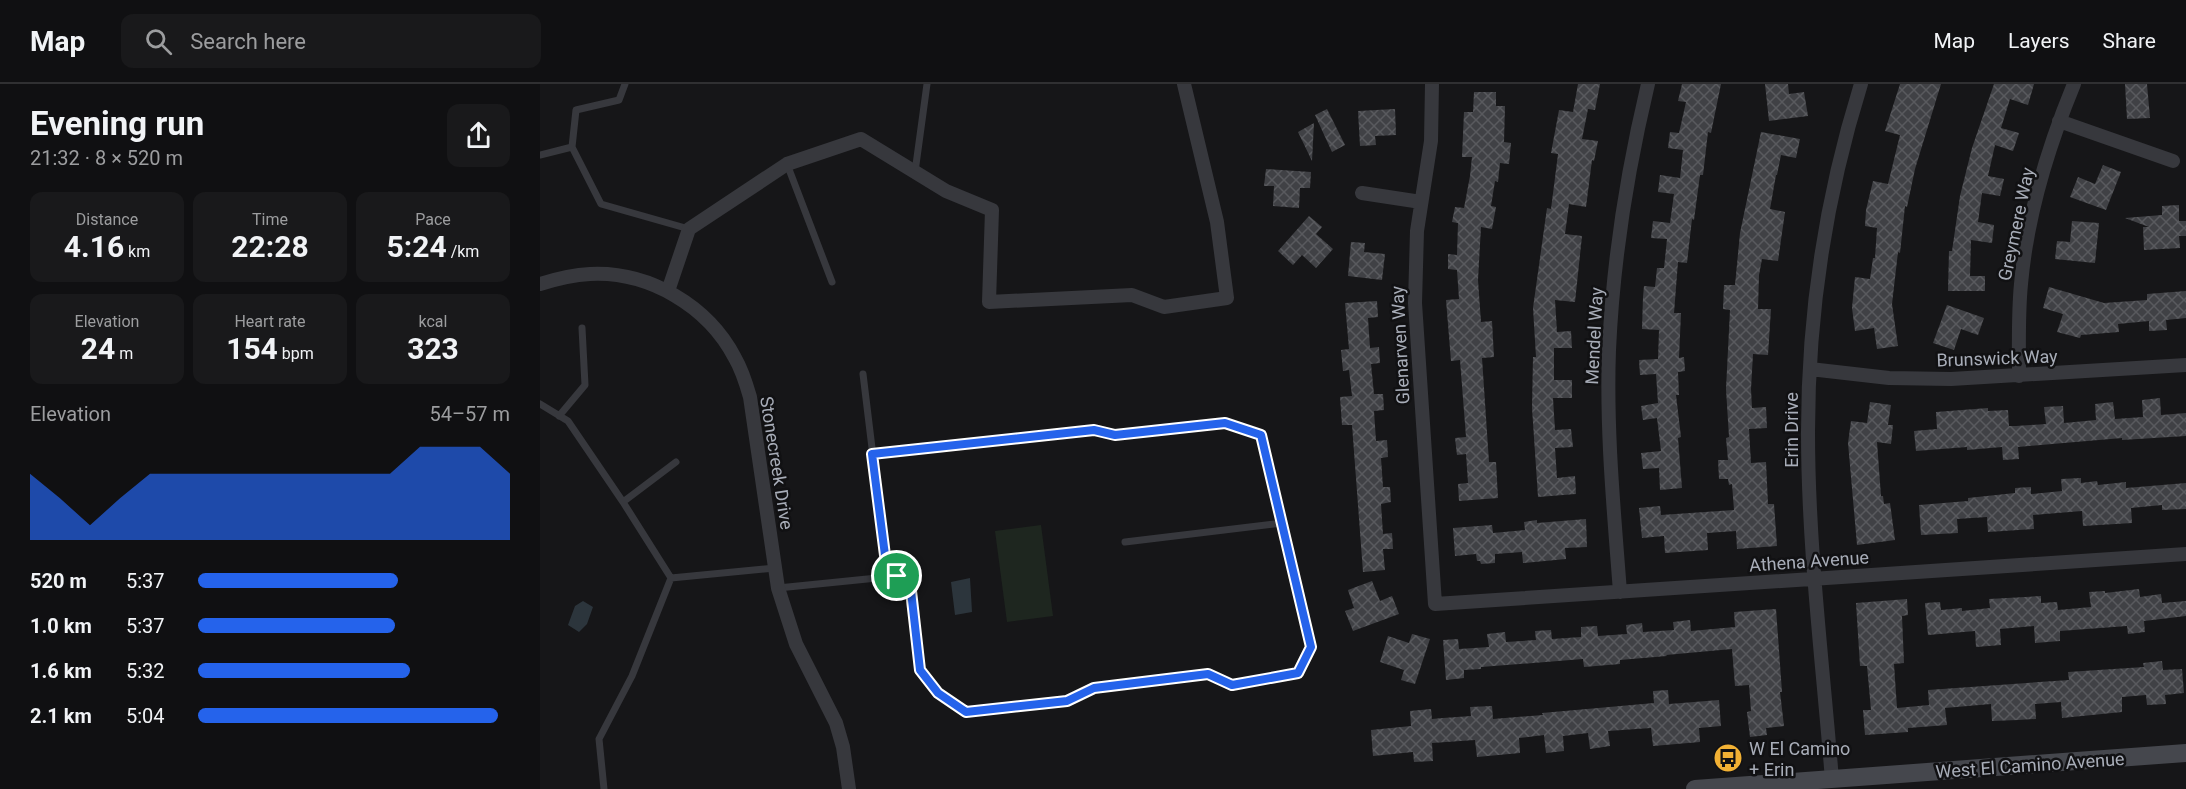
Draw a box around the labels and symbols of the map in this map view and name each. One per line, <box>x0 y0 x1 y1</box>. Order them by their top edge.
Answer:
street label: Greymere Way <box>1994 165 2038 283</box>
street label: Glenarven Way <box>1386 285 1414 405</box>
street label: Mendel Way <box>1581 286 1607 385</box>
street label: Brunswick Way <box>1936 345 2058 371</box>
street label: Erin Drive <box>1781 392 1802 468</box>
street label: Stonecreek Drive <box>756 395 798 531</box>
street label: Athena Avenue <box>1748 546 1870 576</box>
pin <box>871 550 922 601</box>
place label: W El Camino + Erin <box>1749 738 1850 780</box>
bus stop icon: W El Camino + Erin <box>1712 742 1744 774</box>
street label: West El Camino Avenue <box>1935 748 2125 782</box>

